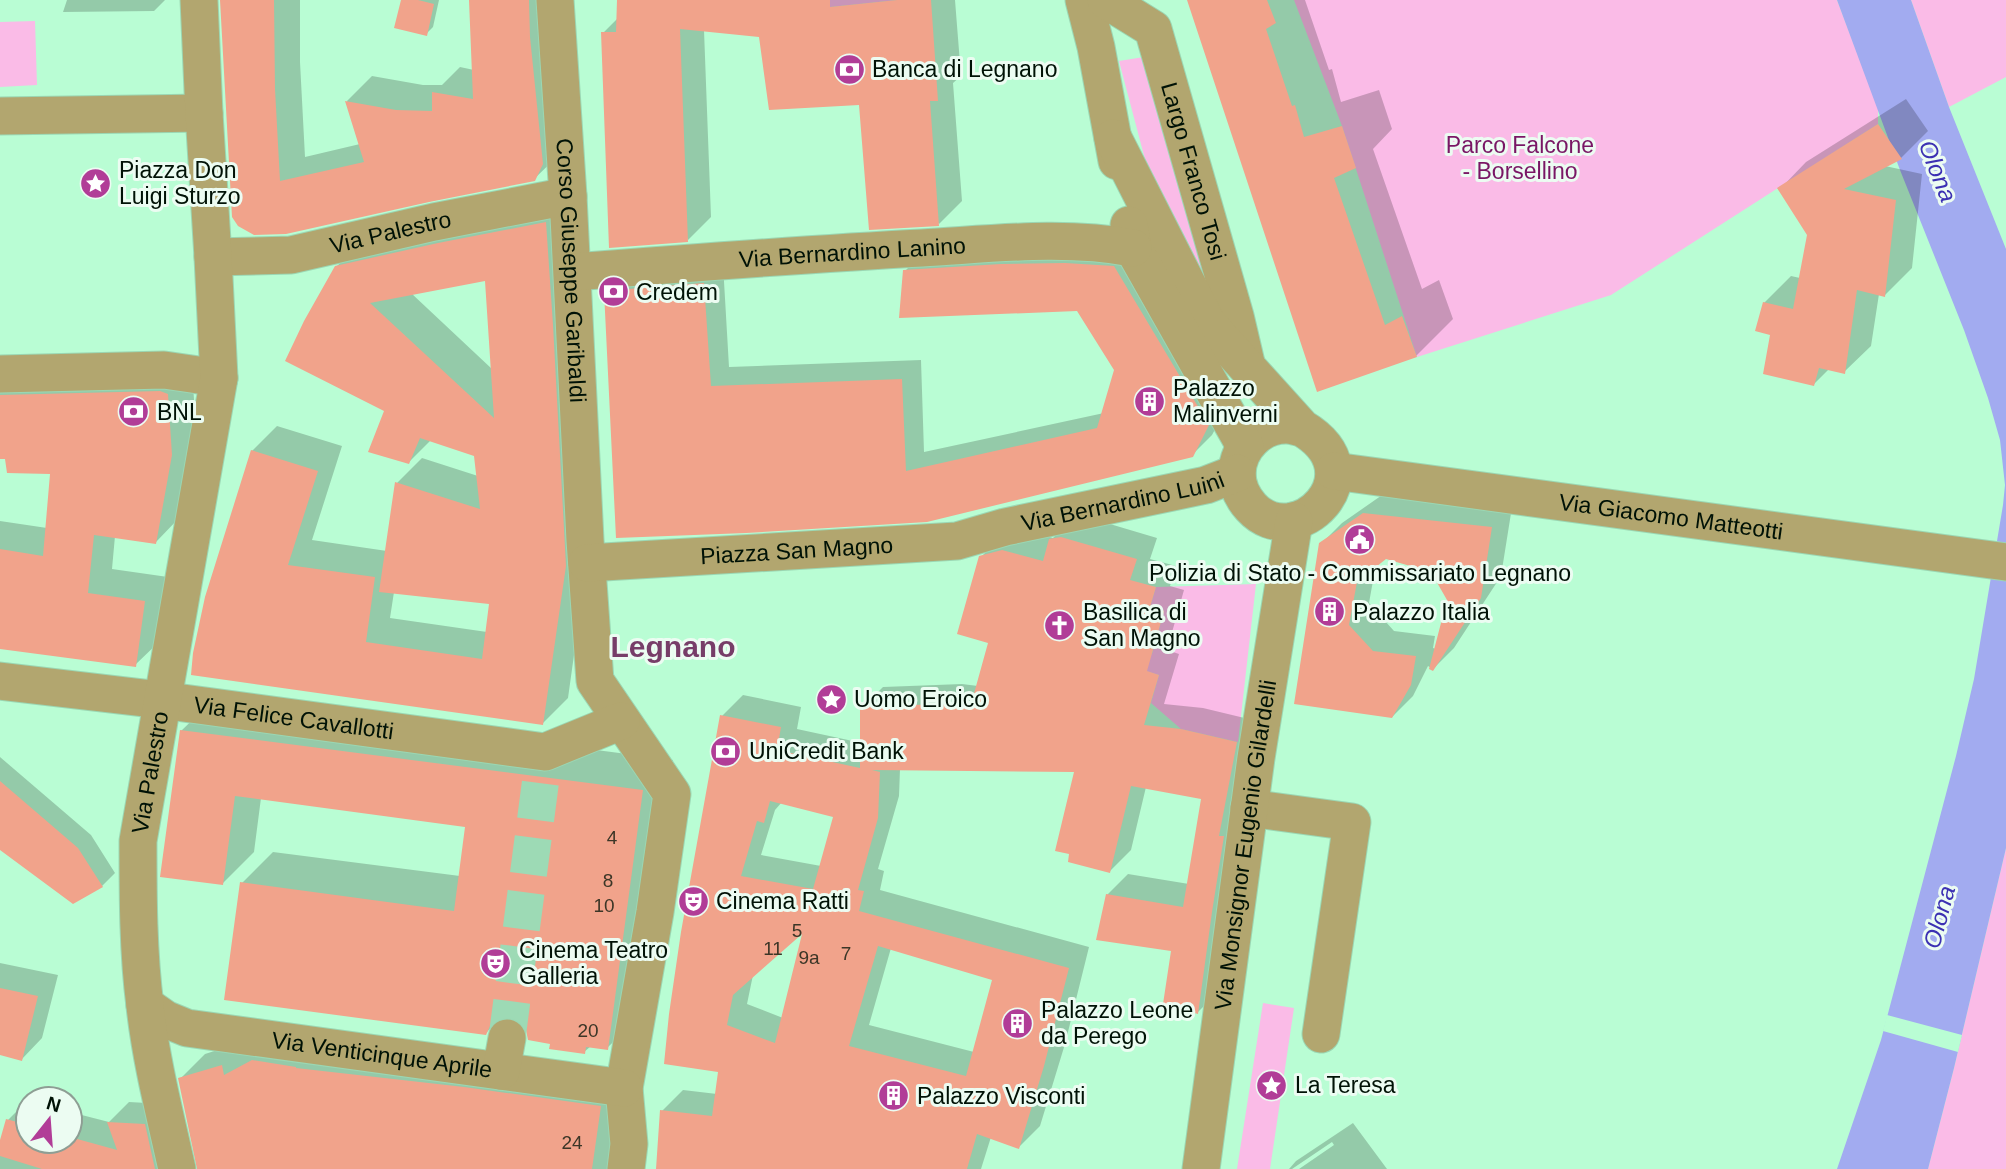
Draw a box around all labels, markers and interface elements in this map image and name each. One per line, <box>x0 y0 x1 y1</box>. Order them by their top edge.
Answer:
bank icon: Banca di Legnano <box>832 52 866 86</box>
place label: Banca di Legnano <box>872 56 1057 82</box>
street label: Largo Franco Tosi <box>1156 79 1231 263</box>
park label: Parco Falcone - Borsellino <box>1446 132 1594 184</box>
water label: Olona <box>1913 136 1963 206</box>
street label: Corso Giuseppe Garibaldi <box>551 137 591 403</box>
place label: Piazza Don Luigi Sturzo <box>119 157 240 209</box>
place icon: Piazza Don Luigi Sturzo <box>79 166 113 200</box>
street label: Via Palestro <box>327 206 453 259</box>
street label: Via Bernardino Lanino <box>738 232 967 272</box>
bank icon: Credem <box>596 275 630 309</box>
place label: Credem <box>636 279 718 305</box>
place label: Palazzo Malinverni <box>1173 375 1278 427</box>
building icon: Palazzo Malinverni <box>1133 384 1167 418</box>
bank icon: BNL <box>117 395 151 429</box>
place label: BNL <box>157 399 202 425</box>
street label: Via Bernardino Luini <box>1019 466 1228 536</box>
street label: Via Giacomo Matteotti <box>1557 489 1785 545</box>
public building icon: Polizia di Stato - Commissariato Legnano <box>1343 522 1377 556</box>
street label: Piazza San Magno <box>699 532 894 569</box>
place label: Polizia di Stato - Commissariato Legnano <box>1149 560 1571 586</box>
building icon: Palazzo Italia <box>1313 595 1347 629</box>
place label: Basilica di San Magno <box>1083 599 1201 651</box>
place label: Palazzo Italia <box>1353 599 1490 625</box>
church icon: Basilica di San Magno <box>1043 608 1077 642</box>
district label: Legnano <box>611 630 736 663</box>
street label: Via Monsignor Eugenio Gilardelli <box>1209 678 1281 1012</box>
place icon: Uomo Eroico <box>814 682 848 716</box>
place label: Uomo Eroico <box>854 686 987 712</box>
street label: Via Felice Cavallotti <box>192 692 395 744</box>
street label: Via Palestro <box>127 709 173 836</box>
bank icon: UniCredit Bank <box>709 734 743 768</box>
place label: UniCredit Bank <box>749 738 904 764</box>
house number: 4 <box>607 827 618 848</box>
house number: 8 <box>603 870 613 891</box>
water label: Olona <box>1918 883 1960 951</box>
theatre icon: Cinema Ratti <box>676 884 710 918</box>
place label: Cinema Ratti <box>716 888 849 914</box>
house number: 10 <box>593 895 615 916</box>
house number: 5 <box>792 920 802 941</box>
place label: Cinema Teatro Galleria <box>519 937 668 989</box>
house number: 11 <box>763 938 783 959</box>
house number: 7 <box>841 943 851 964</box>
theatre icon: Cinema Teatro Galleria <box>479 946 513 980</box>
house number: 9a <box>798 947 820 968</box>
place label: Palazzo Leone da Perego <box>1041 997 1193 1049</box>
building icon: Palazzo Leone da Perego <box>1001 1006 1035 1040</box>
house number: 20 <box>577 1020 599 1041</box>
street label: Via Venticinque Aprile <box>270 1027 494 1083</box>
place icon: La Teresa <box>1255 1068 1289 1102</box>
place label: La Teresa <box>1295 1072 1396 1098</box>
building icon: Palazzo Visconti <box>877 1079 911 1113</box>
place label: Palazzo Visconti <box>917 1083 1085 1109</box>
north arrow <box>14 1085 84 1155</box>
text: N <box>44 1092 63 1116</box>
house number: 24 <box>561 1132 583 1153</box>

